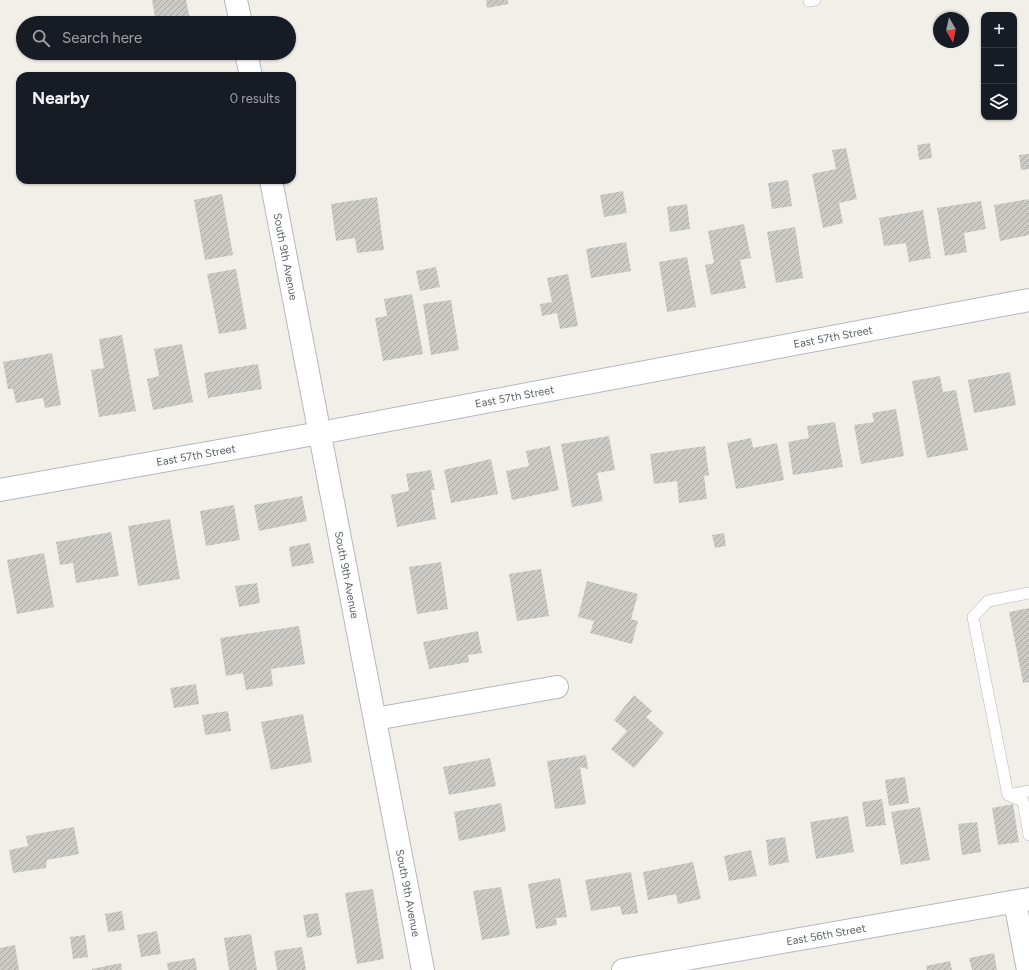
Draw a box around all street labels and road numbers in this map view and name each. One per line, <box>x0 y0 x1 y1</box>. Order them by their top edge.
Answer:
street label: South 9th Avenue <box>271 212 301 301</box>
street label: East 57th Street <box>792 323 874 351</box>
street label: East 57th Street <box>474 383 555 410</box>
street label: East 57th Street <box>155 442 237 469</box>
street label: South 9th Avenue <box>332 530 362 620</box>
street label: South 9th Avenue <box>393 848 423 938</box>
street label: East 56th Street <box>785 921 867 948</box>

